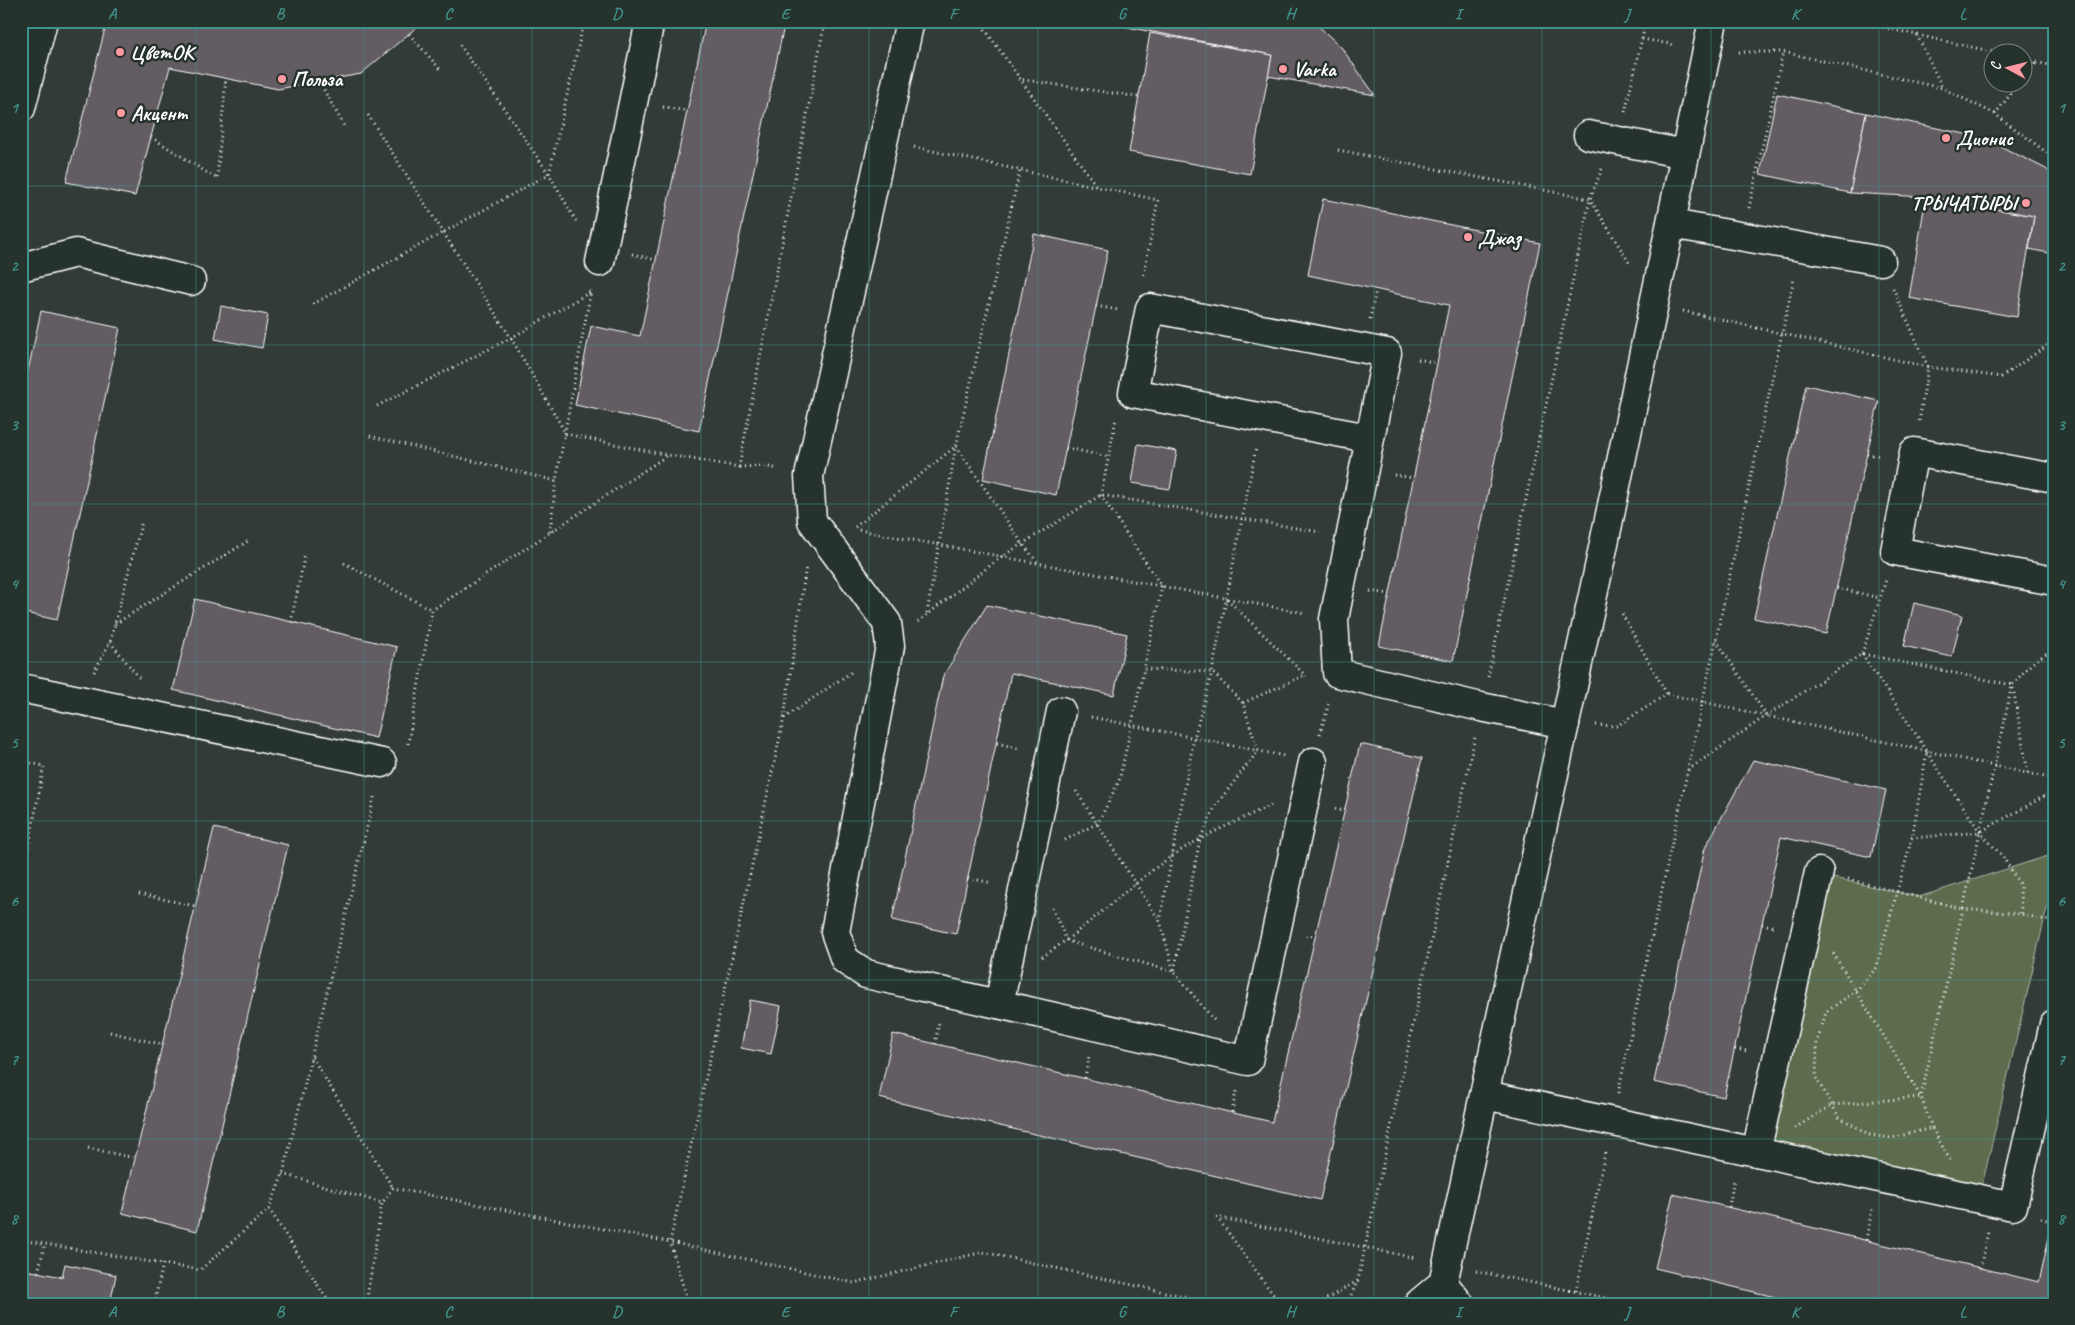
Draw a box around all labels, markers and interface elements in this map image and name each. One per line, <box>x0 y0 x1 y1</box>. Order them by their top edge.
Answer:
text: A <box>108 4 118 24</box>
text: B <box>276 4 286 24</box>
text: C <box>444 4 454 24</box>
text: D <box>612 4 623 24</box>
text: E <box>781 4 792 24</box>
text: F <box>949 4 960 24</box>
text: G <box>1118 4 1128 24</box>
text: H <box>1285 4 1297 24</box>
text: I <box>1455 4 1465 24</box>
text: J <box>1623 4 1632 24</box>
text: K <box>1791 4 1803 24</box>
text: L <box>1960 4 1968 24</box>
place label: ЦветОК <box>130 39 197 65</box>
north arrow <box>1982 42 2032 92</box>
marker: ЦветОК <box>114 46 126 58</box>
place label: Varka <box>1293 56 1337 82</box>
text: С <box>1987 60 2005 71</box>
marker: Varka <box>1277 63 1289 75</box>
place label: Польза <box>292 66 344 92</box>
marker: Польза <box>276 73 288 85</box>
text: 1 <box>10 98 19 118</box>
text: 1 <box>2057 98 2066 118</box>
place label: Акцент <box>131 100 189 126</box>
marker: Акцент <box>115 107 127 119</box>
place label: Дионис <box>1956 125 2014 151</box>
marker: Дионис <box>1940 132 1952 144</box>
place label: ТРЫЧАТЫРЫ <box>1911 190 2020 216</box>
marker: ТРЫЧАТЫРЫ <box>2020 197 2032 209</box>
place label: Джаз <box>1478 224 1523 251</box>
marker: Джаз <box>1462 231 1474 243</box>
text: 2 <box>10 256 19 276</box>
text: 2 <box>2057 256 2066 276</box>
text: 3 <box>10 415 19 435</box>
text: 3 <box>2057 415 2066 435</box>
text: 4 <box>10 574 19 594</box>
text: 4 <box>2057 574 2066 594</box>
text: 5 <box>11 733 20 753</box>
text: 5 <box>2058 733 2067 753</box>
text: 6 <box>10 891 19 911</box>
text: 6 <box>2057 891 2066 911</box>
text: 7 <box>10 1050 19 1070</box>
text: 7 <box>2057 1050 2066 1070</box>
text: 8 <box>10 1209 19 1229</box>
text: 8 <box>2057 1209 2066 1229</box>
text: A <box>108 1302 118 1322</box>
text: B <box>276 1302 286 1322</box>
text: C <box>444 1302 454 1322</box>
text: D <box>612 1302 623 1322</box>
text: E <box>781 1302 792 1322</box>
text: F <box>949 1302 960 1322</box>
text: G <box>1118 1302 1128 1322</box>
text: H <box>1285 1302 1297 1322</box>
text: I <box>1455 1302 1465 1322</box>
text: J <box>1623 1302 1632 1322</box>
text: K <box>1791 1302 1803 1322</box>
text: L <box>1960 1302 1968 1322</box>

